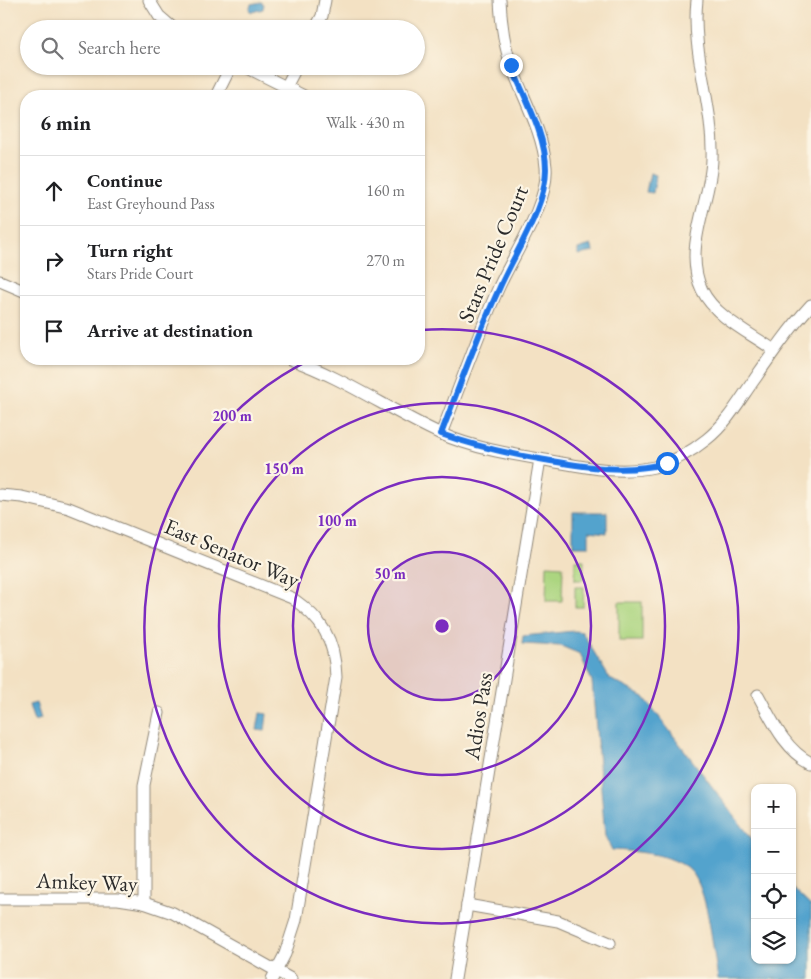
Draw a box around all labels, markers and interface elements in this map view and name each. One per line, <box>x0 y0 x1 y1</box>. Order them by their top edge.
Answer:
search box <box>20 20 425 75</box>
icon: search <box>38 34 66 62</box>
text: Search here <box>78 35 160 60</box>
route end <box>500 54 523 77</box>
text: 6 min <box>40 109 91 136</box>
text: Walk · 430 m <box>326 112 405 133</box>
text: Continue <box>87 168 162 193</box>
icon: ahead <box>40 177 68 205</box>
text: 160 m <box>366 180 405 201</box>
street label: Stars Pride Court <box>451 181 535 327</box>
text: East Greyhound Pass <box>87 193 215 214</box>
text: Turn right <box>87 238 173 263</box>
icon: right <box>40 247 68 275</box>
text: 270 m <box>366 250 405 271</box>
text: Stars Pride Court <box>87 263 193 284</box>
icon: arrive <box>40 317 68 345</box>
text: Arrive at destination <box>87 318 253 343</box>
text: 200 m <box>212 406 252 425</box>
route start <box>656 452 679 475</box>
text: 150 m <box>264 459 304 478</box>
text: 100 m <box>317 511 357 530</box>
street label: East Senator Way <box>160 512 304 595</box>
text: 50 m <box>374 564 406 583</box>
centre of rings <box>433 617 451 635</box>
street label: Adios Pass <box>457 670 499 763</box>
map controls <box>751 784 796 964</box>
button: + <box>751 784 796 829</box>
button: − <box>751 829 796 874</box>
street label: Amkey Way <box>35 866 139 898</box>
button: locate <box>751 874 796 919</box>
button: layers <box>751 919 796 964</box>

